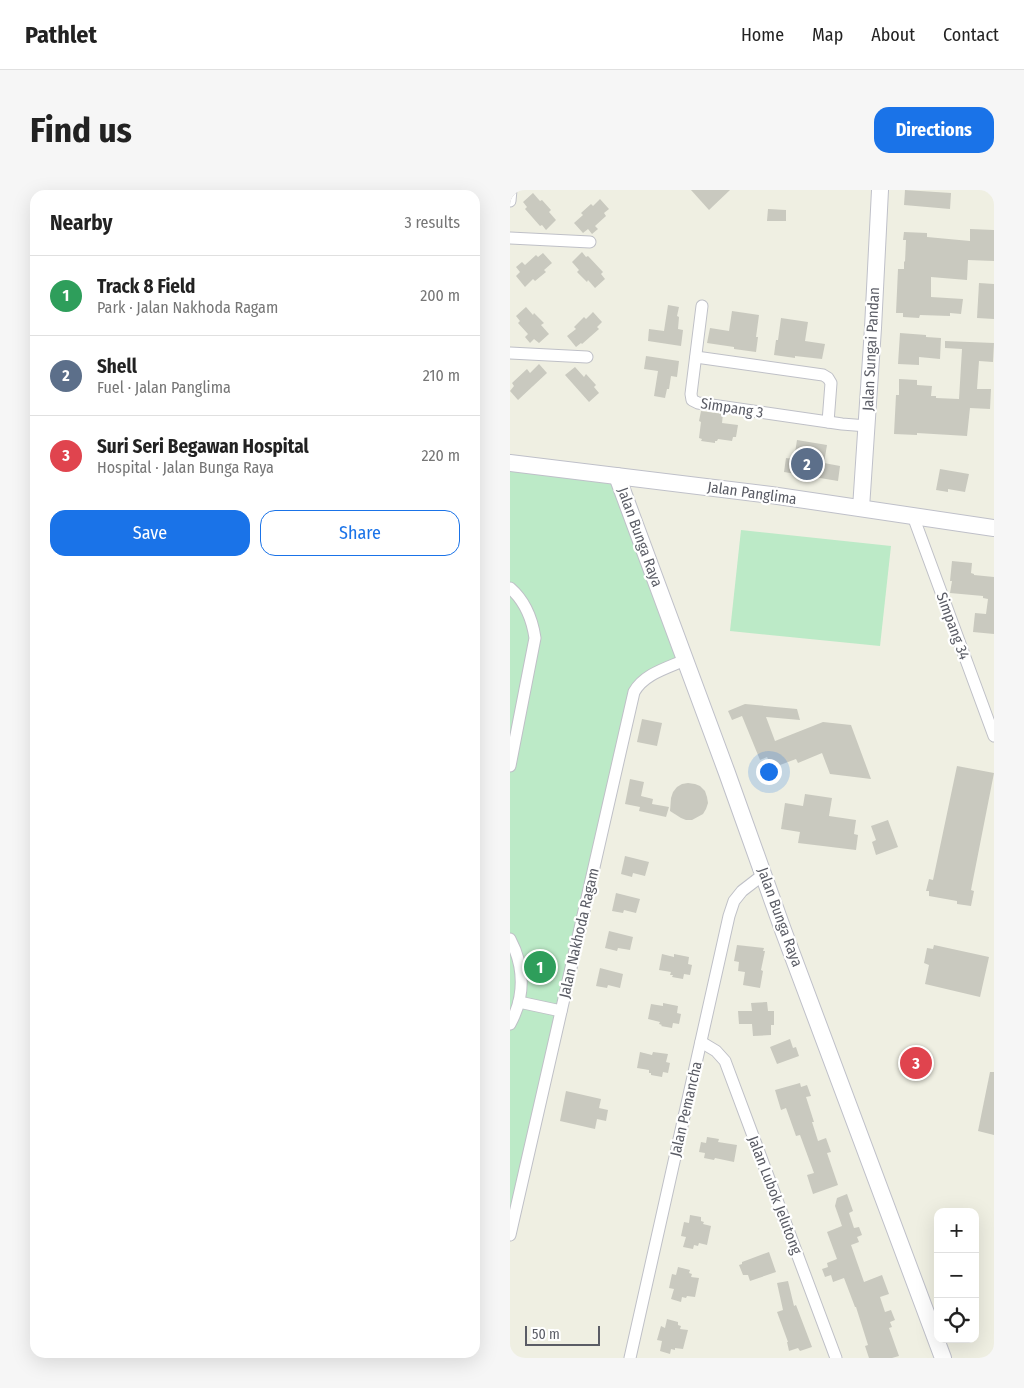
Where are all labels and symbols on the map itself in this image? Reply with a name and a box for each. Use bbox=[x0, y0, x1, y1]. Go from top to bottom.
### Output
street label: Jalan Sungai Pandan bbox=[859, 287, 883, 411]
street label: Simpang 3 bbox=[699, 394, 765, 422]
pin: 2 bbox=[791, 445, 823, 483]
street label: Jalan Panglima bbox=[706, 478, 798, 508]
street label: Jalan Bunga Raya bbox=[614, 485, 666, 589]
street label: Simpang 34 bbox=[933, 590, 973, 662]
your location bbox=[756, 759, 782, 785]
street label: Jalan Bunga Raya bbox=[754, 865, 806, 969]
street label: Jalan Nakhoda Ragam bbox=[555, 866, 603, 1000]
pin: 1 bbox=[524, 948, 556, 986]
pin: 3 bbox=[900, 1044, 932, 1082]
street label: Jalan Pemancha bbox=[666, 1060, 706, 1158]
street label: Jalan Lubok Jelutong bbox=[744, 1133, 806, 1257]
scale bar bbox=[525, 1323, 600, 1346]

